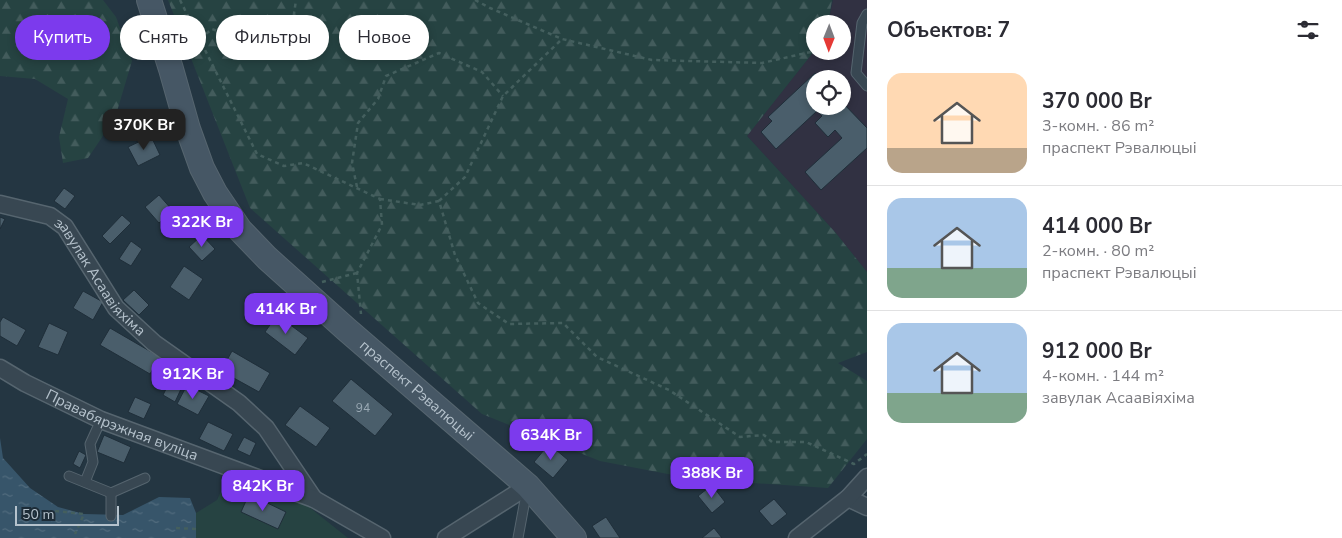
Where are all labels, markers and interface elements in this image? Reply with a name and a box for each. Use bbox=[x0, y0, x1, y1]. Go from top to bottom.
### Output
chip: Купить bbox=[15, 15, 110, 60]
chip: Снять bbox=[120, 15, 206, 60]
chip: Фильтры bbox=[216, 15, 329, 60]
chip: Новое bbox=[339, 15, 429, 60]
north arrow bbox=[806, 15, 851, 60]
map controls bbox=[806, 15, 851, 115]
text: Объектов: 7 bbox=[887, 16, 1010, 44]
icon: filters bbox=[1294, 16, 1322, 44]
button: locate bbox=[806, 70, 851, 115]
text: 370 000 Br bbox=[1042, 87, 1152, 115]
icon: home bbox=[927, 93, 987, 153]
pin: 370K Br bbox=[98, 108, 190, 151]
text: 370K Br bbox=[113, 114, 175, 136]
text: 3-комн. · 86 m² bbox=[1042, 115, 1154, 137]
text: праспект Рэвалюцыі bbox=[1042, 137, 1197, 159]
pin: 322K Br bbox=[156, 206, 248, 248]
text: 322K Br bbox=[171, 211, 233, 233]
text: 414 000 Br bbox=[1042, 212, 1152, 240]
street label: завулак Асаавіяхіма bbox=[50, 213, 150, 340]
icon: home bbox=[927, 218, 987, 278]
text: 2-комн. · 80 m² bbox=[1042, 240, 1154, 262]
text: праспект Рэвалюцыі bbox=[1042, 262, 1197, 284]
pin: 414K Br bbox=[240, 292, 332, 335]
text: 414K Br bbox=[255, 298, 317, 320]
street label: праспект Рэвалюцыі bbox=[356, 335, 479, 445]
text: 912 000 Br bbox=[1042, 337, 1152, 365]
icon: home bbox=[927, 343, 987, 403]
pin: 912K Br bbox=[147, 358, 239, 400]
text: 912K Br bbox=[162, 363, 224, 385]
text: 4-комн. · 144 m² bbox=[1042, 365, 1164, 387]
street label: Правабярэжная вуліца bbox=[42, 385, 201, 465]
text: завулак Асаавіяхіма bbox=[1042, 387, 1195, 409]
house number: 94 bbox=[356, 400, 370, 416]
pin: 634K Br bbox=[505, 418, 597, 461]
text: 634K Br bbox=[520, 424, 582, 446]
pin: 388K Br bbox=[666, 456, 758, 499]
text: 388K Br bbox=[681, 462, 743, 484]
pin: 842K Br bbox=[217, 470, 309, 512]
text: 842K Br bbox=[232, 475, 294, 497]
scale bar bbox=[15, 503, 119, 526]
text: 50 m bbox=[22, 505, 54, 524]

